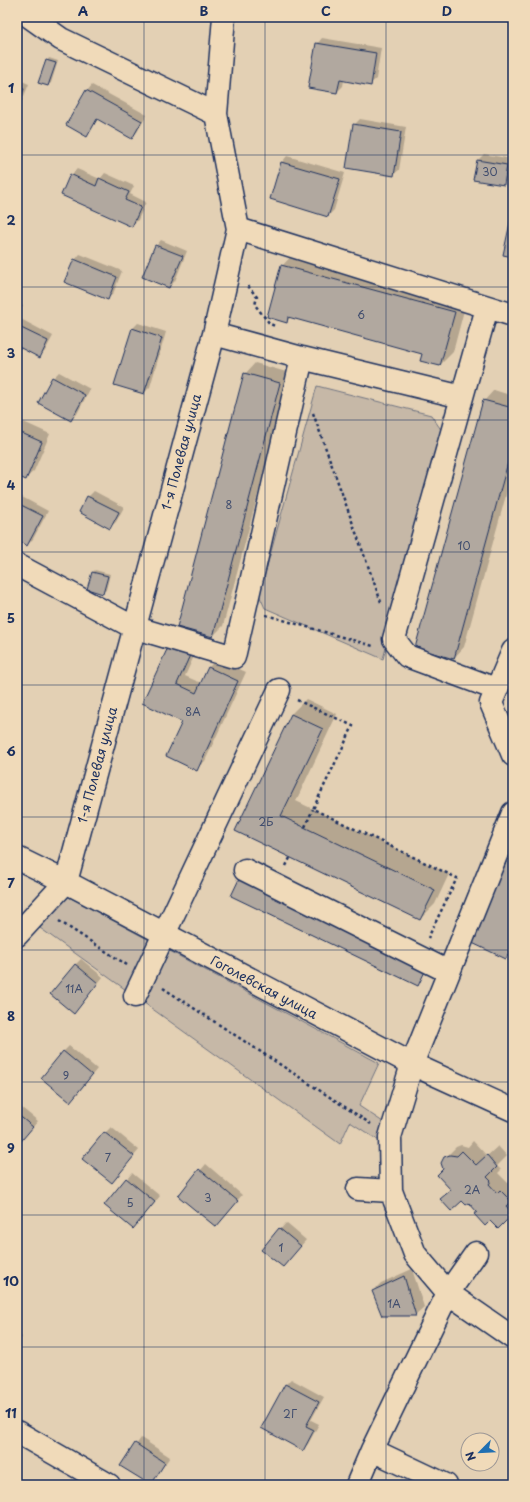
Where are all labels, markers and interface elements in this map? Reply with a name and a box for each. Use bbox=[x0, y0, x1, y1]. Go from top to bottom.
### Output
text: A bbox=[78, 1, 88, 20]
text: B bbox=[200, 1, 209, 20]
text: C bbox=[321, 1, 331, 20]
text: D bbox=[442, 1, 452, 20]
text: 1 bbox=[8, 78, 14, 97]
house number: 30 bbox=[482, 163, 498, 180]
text: 2 bbox=[6, 210, 16, 229]
house number: 6 bbox=[357, 306, 365, 323]
text: 3 bbox=[7, 343, 16, 362]
street label: 1-я Полевая улица bbox=[156, 391, 205, 512]
text: 4 bbox=[7, 475, 16, 494]
house number: 8 bbox=[226, 496, 233, 513]
house number: 10 bbox=[458, 537, 470, 554]
text: 5 bbox=[7, 608, 15, 627]
house number: 8А bbox=[185, 703, 201, 720]
street label: 1-я Полевая улица bbox=[72, 704, 121, 825]
text: 6 bbox=[6, 741, 16, 760]
house number: 2Б bbox=[259, 813, 273, 830]
text: 7 bbox=[7, 873, 15, 892]
street label: Гоголевская улица bbox=[207, 950, 322, 1023]
house number: 11А bbox=[65, 980, 83, 997]
text: 8 bbox=[7, 1006, 15, 1025]
house number: 9 bbox=[63, 1067, 69, 1084]
text: 9 bbox=[7, 1138, 15, 1157]
house number: 7 bbox=[105, 1149, 111, 1166]
house number: 2А bbox=[464, 1181, 481, 1198]
house number: 3 bbox=[204, 1189, 212, 1206]
house number: 5 bbox=[126, 1194, 134, 1211]
house number: 1 bbox=[279, 1239, 284, 1256]
text: 10 bbox=[3, 1271, 19, 1290]
house number: 1А bbox=[387, 1295, 401, 1312]
text: 11 bbox=[5, 1403, 17, 1422]
house number: 2Г bbox=[283, 1405, 297, 1422]
north arrow bbox=[460, 1432, 500, 1472]
text: N bbox=[461, 1449, 480, 1464]

